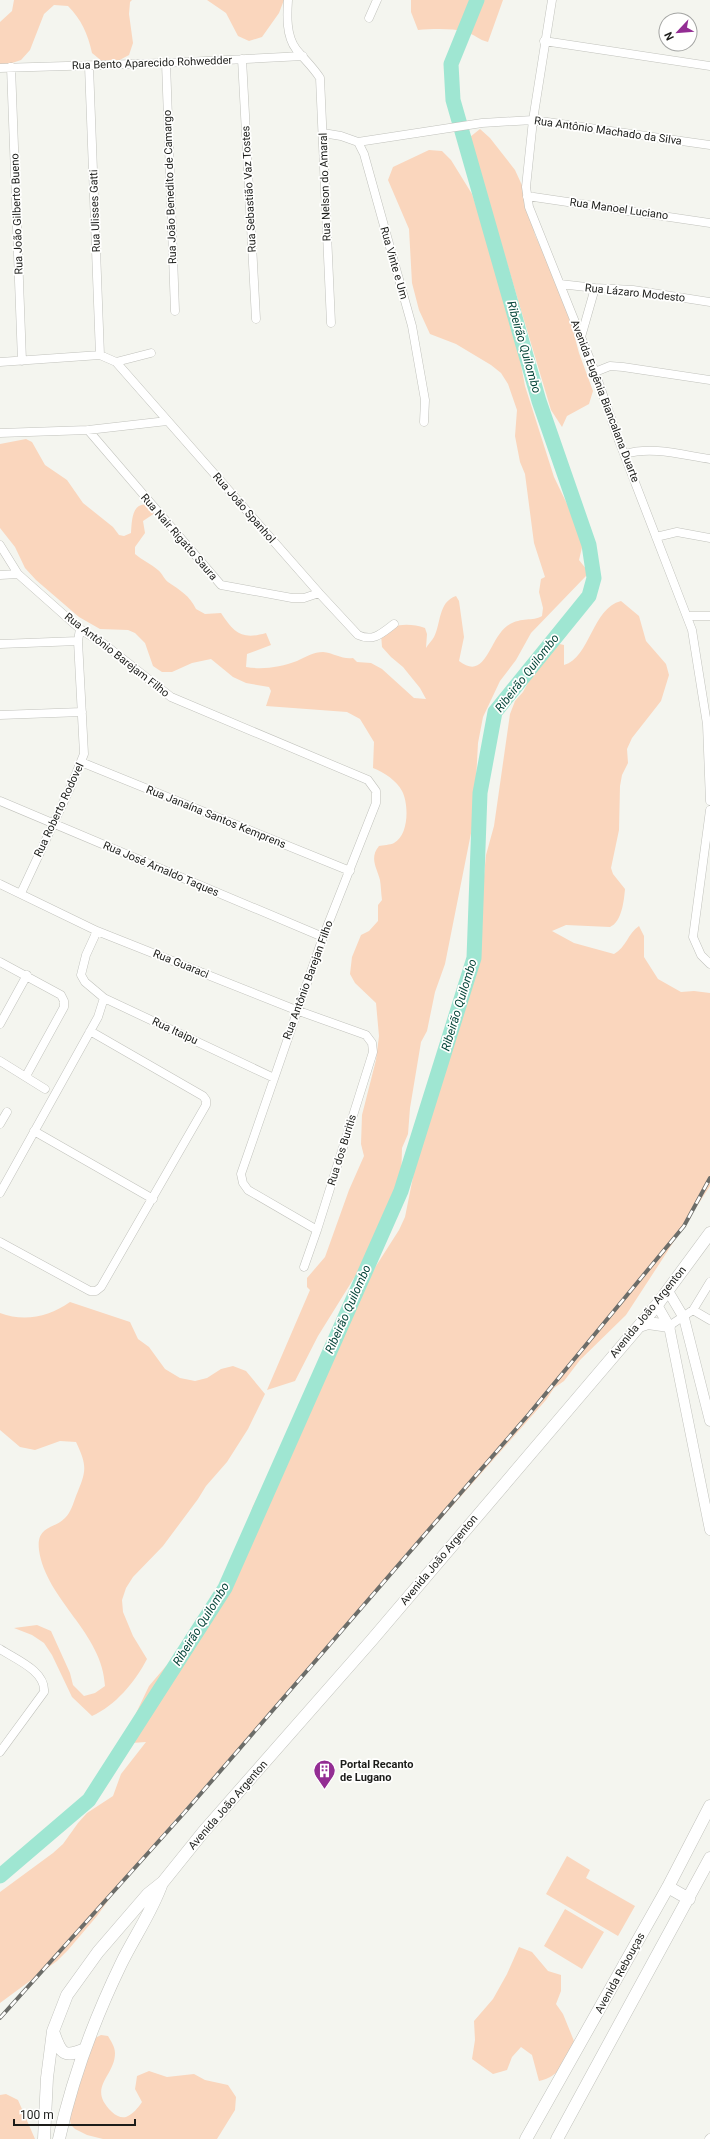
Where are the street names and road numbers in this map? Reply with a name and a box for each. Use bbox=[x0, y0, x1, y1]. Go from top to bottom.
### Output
street label: Rua Bento Aparecido Rohwedder bbox=[72, 54, 233, 72]
street label: Rua João Benedito de Camargo bbox=[161, 110, 179, 264]
street label: Rua Antônio Machado da Silva bbox=[533, 114, 683, 148]
street label: Rua Sebastião Vaz Tostes bbox=[239, 125, 259, 253]
street label: Rua Nelson do Amaral bbox=[317, 132, 333, 242]
street label: Rua João Gilberto Bueno bbox=[8, 153, 26, 275]
street label: Rua Ulisses Gatti bbox=[87, 169, 103, 253]
street label: Rua Manoel Luciano bbox=[569, 196, 669, 222]
street label: Rua Vinte e Um bbox=[377, 225, 411, 301]
street label: Rua Lázaro Modesto bbox=[584, 281, 686, 305]
street label: Avenida Eugênia Biancalana Duarte bbox=[568, 318, 642, 484]
street label: Rua João Spanhol bbox=[210, 470, 278, 546]
street label: Rua Nair Rigatto Saura bbox=[138, 491, 220, 583]
street label: Rua Antônio Barejam Filho bbox=[62, 610, 172, 700]
street label: Rua Roberto Rodovel bbox=[31, 761, 87, 859]
street label: Rua Janaína Santos Kemprens bbox=[144, 783, 288, 851]
street label: Rua José Arnaldo Taques bbox=[101, 839, 221, 899]
street label: Rua Antônio Barejan Filho bbox=[280, 919, 336, 1041]
street label: Rua Guaraci bbox=[151, 947, 211, 981]
street label: Rua Itaipu bbox=[150, 1015, 200, 1047]
street label: Rua dos Buritis bbox=[325, 1113, 359, 1187]
street label: Avenida João Argenton bbox=[607, 1264, 689, 1360]
street label: Avenida João Argenton bbox=[397, 1512, 481, 1608]
street label: Avenida João Argenton bbox=[186, 1758, 270, 1852]
street label: Avenida Rebouças bbox=[592, 1930, 648, 2016]

